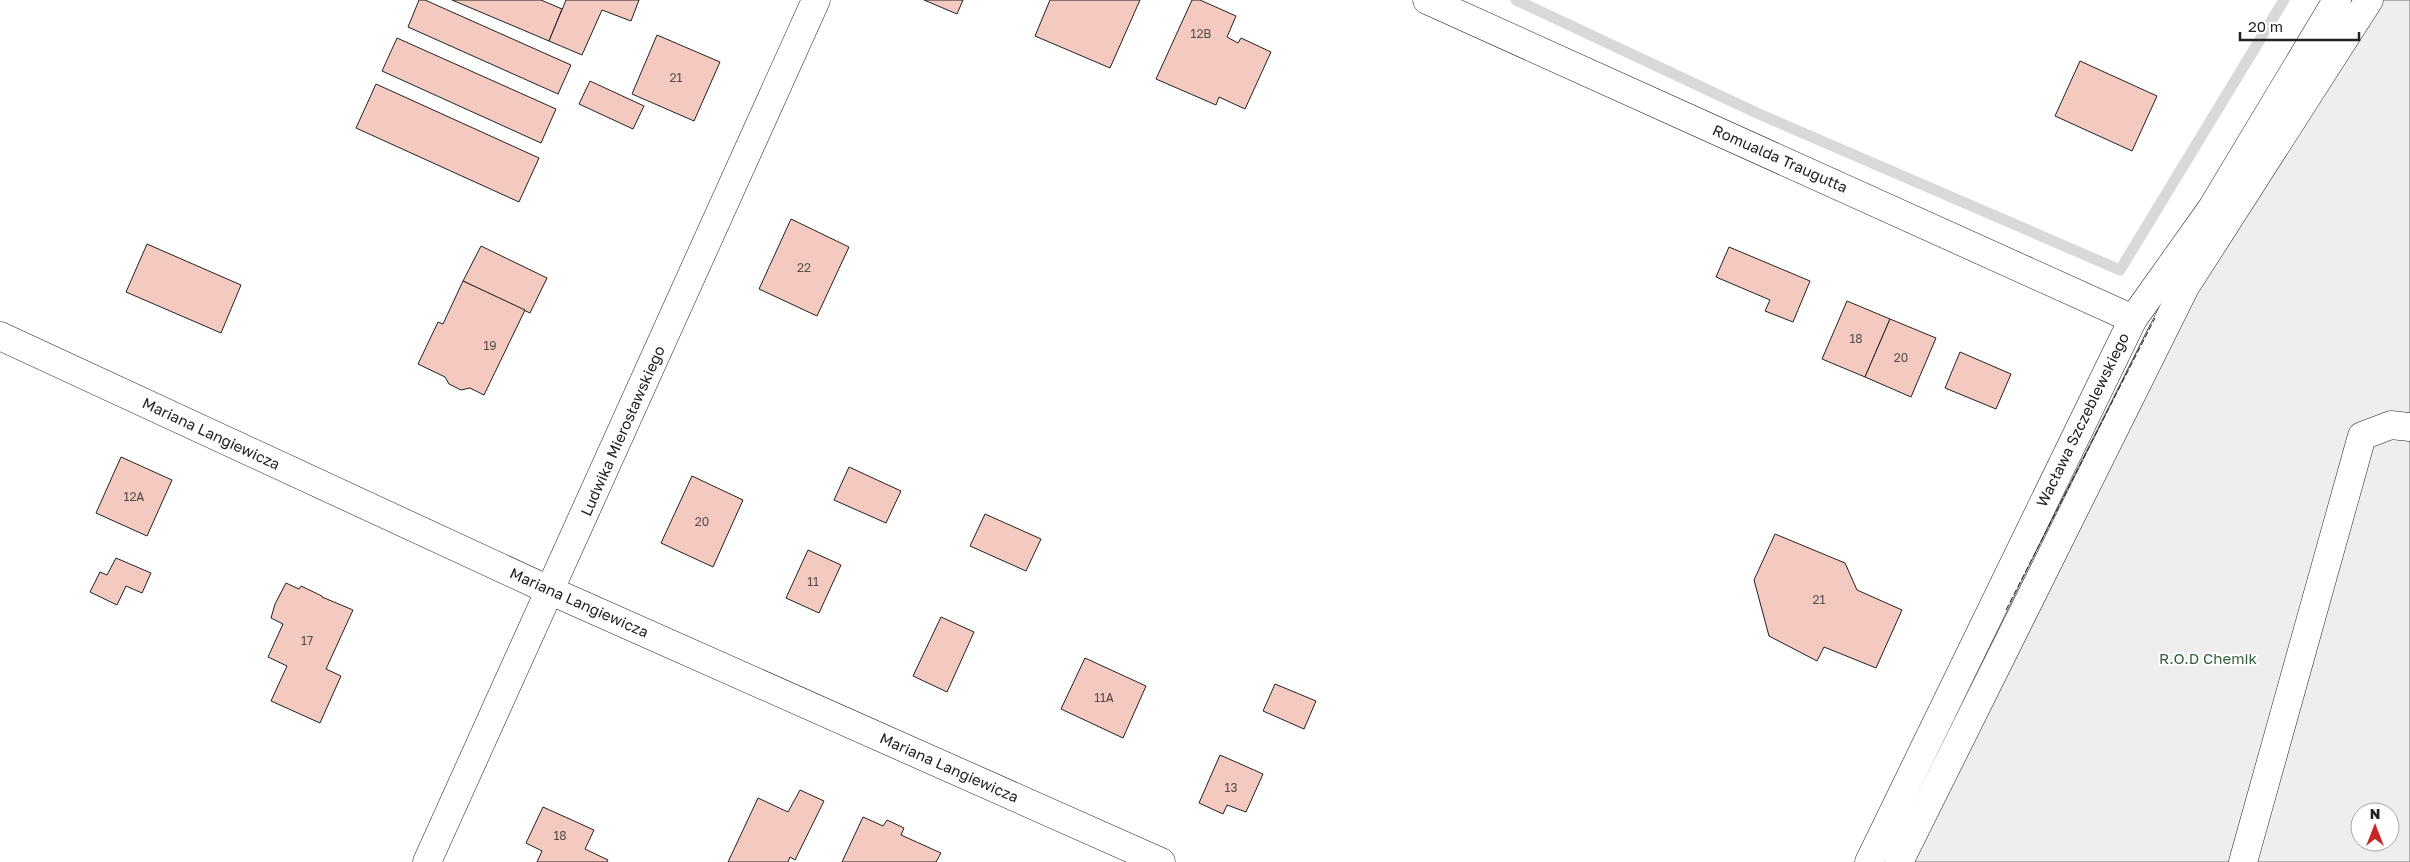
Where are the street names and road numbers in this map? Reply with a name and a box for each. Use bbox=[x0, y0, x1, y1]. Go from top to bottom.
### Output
street label: Romualda Traugutta bbox=[1710, 120, 1851, 196]
street label: Wacława Szczeblewskiego bbox=[2032, 329, 2132, 510]
street label: Ludwika Mierosławskiego bbox=[576, 343, 668, 519]
street label: Mariana Langiewicza bbox=[140, 393, 283, 473]
street label: Mariana Langiewicza bbox=[507, 563, 652, 641]
street label: Mariana Langiewicza bbox=[877, 728, 1022, 806]

